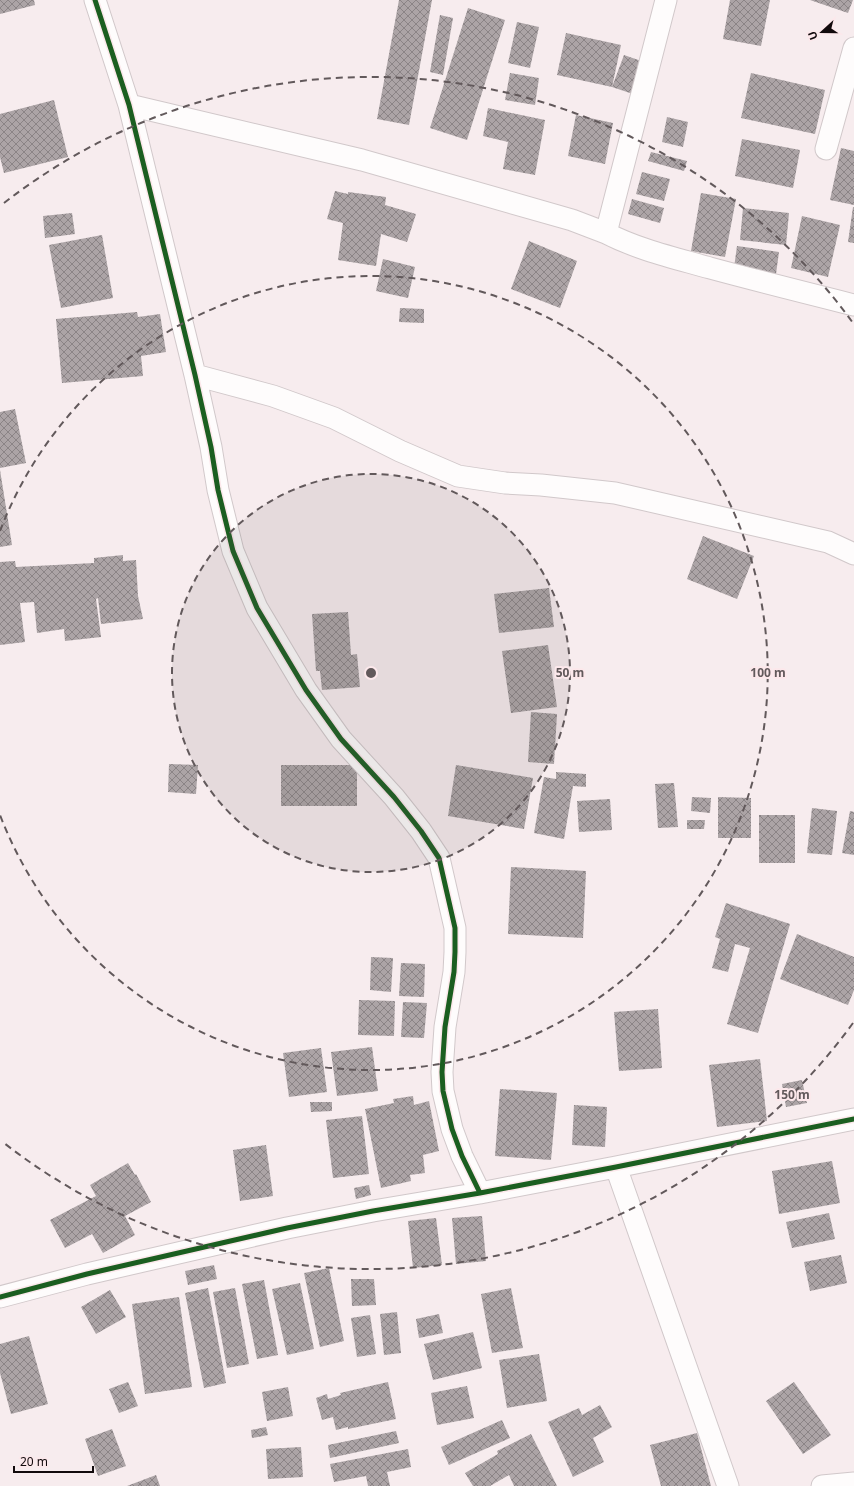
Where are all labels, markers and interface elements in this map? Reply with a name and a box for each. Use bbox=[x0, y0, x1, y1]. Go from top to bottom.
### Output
north arrow bbox=[802, 12, 842, 52]
text: U bbox=[804, 29, 821, 42]
text: 50 m bbox=[556, 664, 584, 681]
text: 100 m bbox=[750, 664, 786, 681]
centre of rings bbox=[364, 666, 378, 680]
text: 150 m bbox=[774, 1086, 810, 1103]
scale bar bbox=[14, 1448, 93, 1474]
text: 20 m bbox=[20, 1453, 48, 1470]

